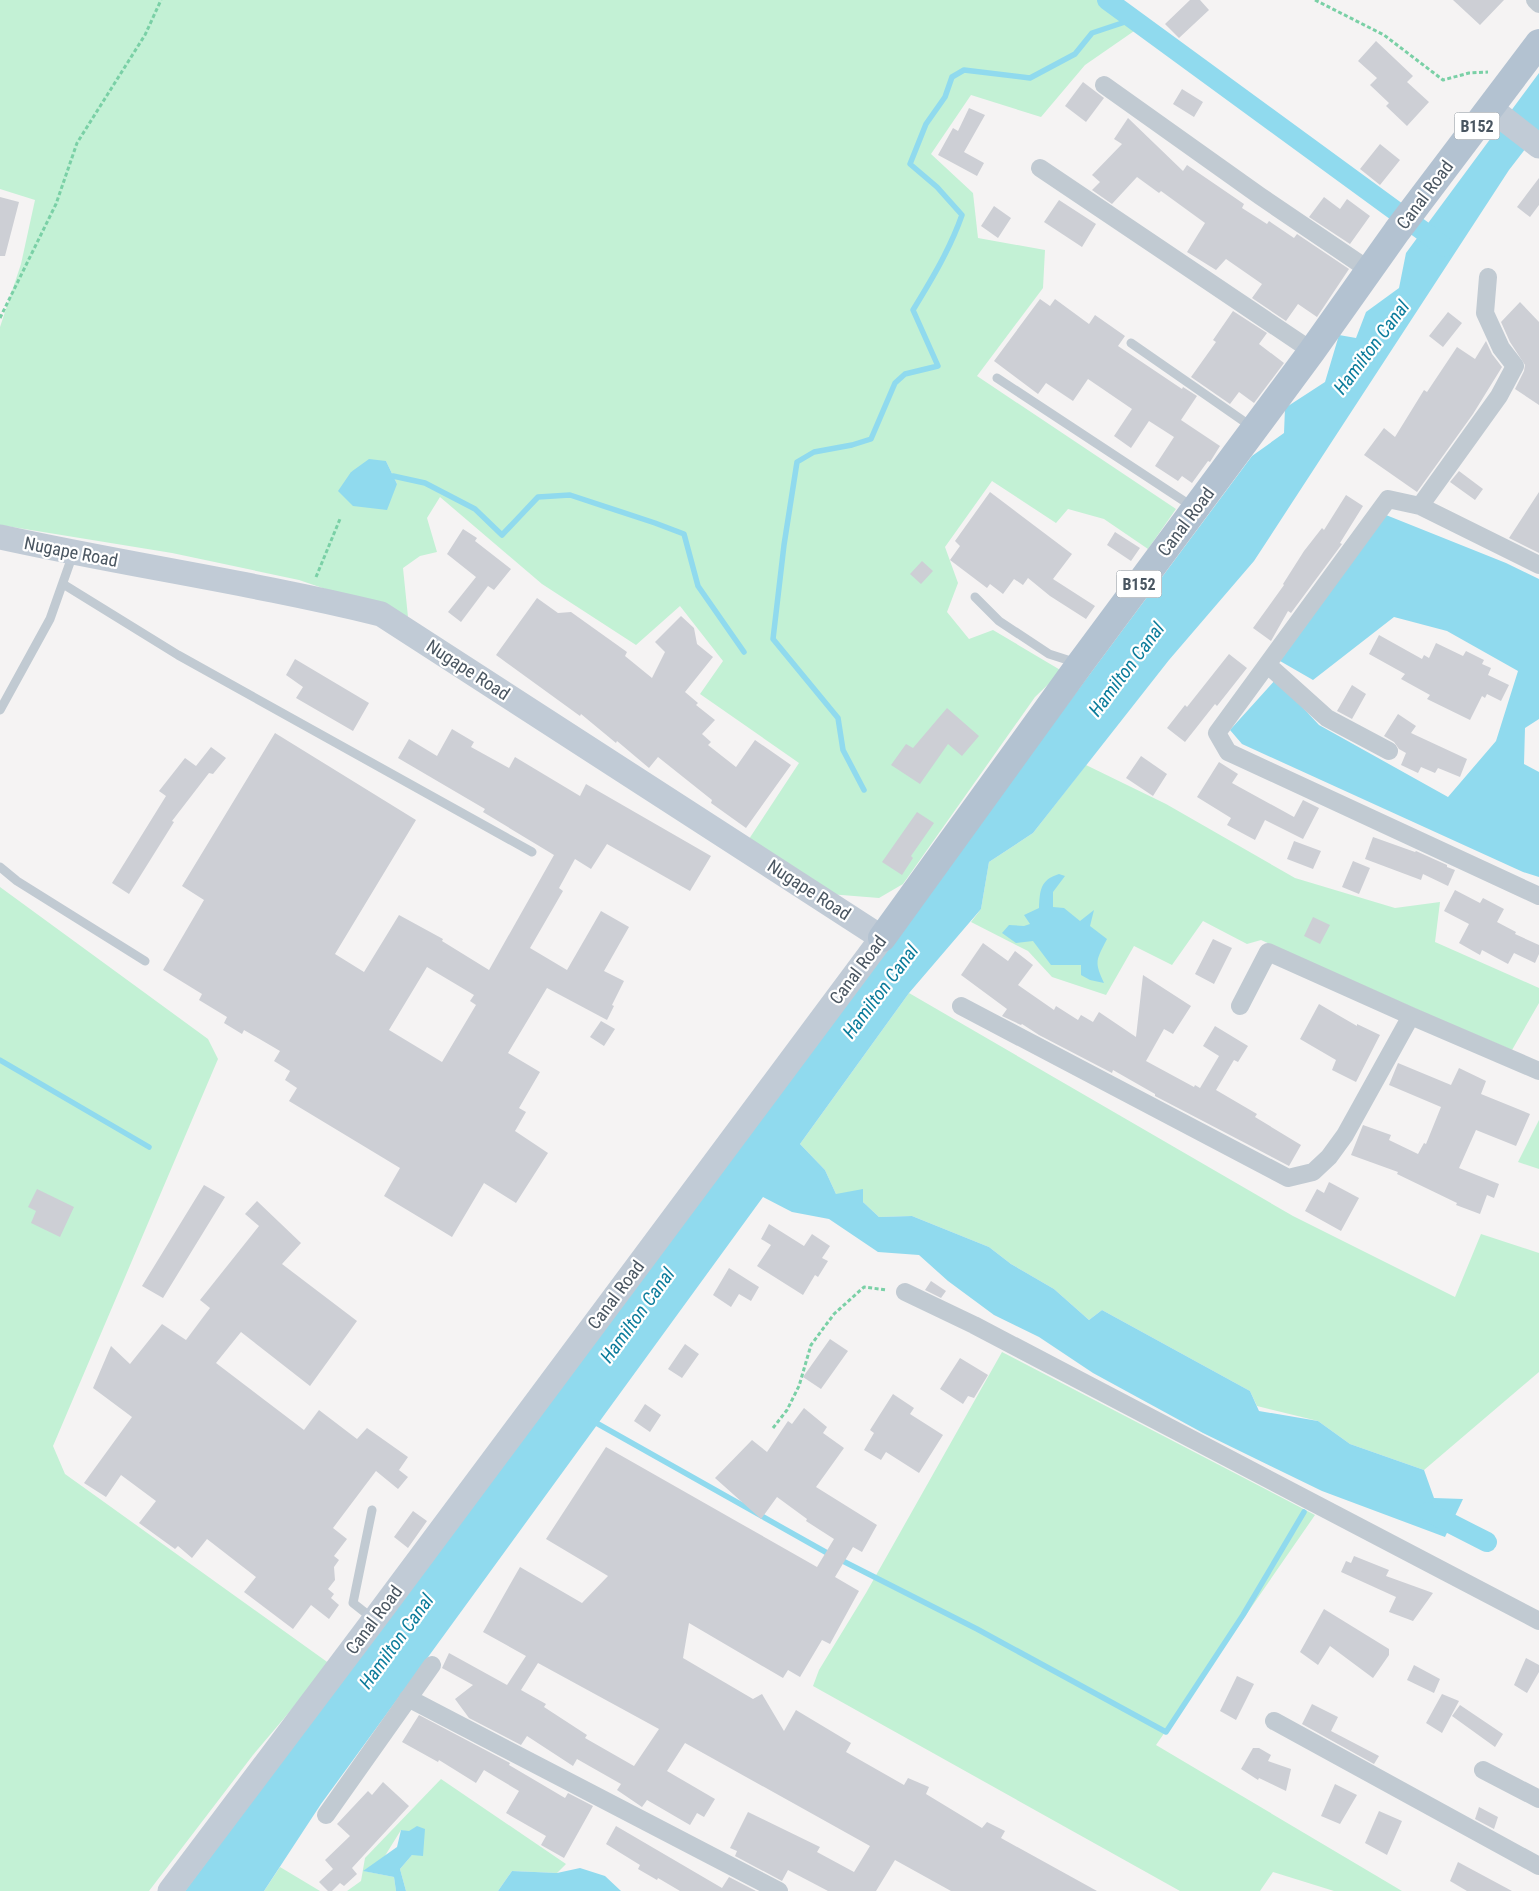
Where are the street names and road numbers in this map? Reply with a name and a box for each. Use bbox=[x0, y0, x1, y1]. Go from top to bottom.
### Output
road number: B152 bbox=[1454, 112, 1500, 140]
street label: Canal Road bbox=[1392, 156, 1457, 233]
street label: Canal Road bbox=[1153, 483, 1218, 560]
street label: Nugape Road bbox=[22, 532, 120, 571]
road number: B152 bbox=[1116, 570, 1162, 598]
street label: Nugape Road bbox=[423, 635, 514, 704]
street label: Nugape Road bbox=[764, 855, 855, 924]
street label: Canal Road bbox=[825, 931, 890, 1008]
street label: Canal Road bbox=[583, 1256, 648, 1333]
street label: Canal Road bbox=[341, 1581, 406, 1658]

